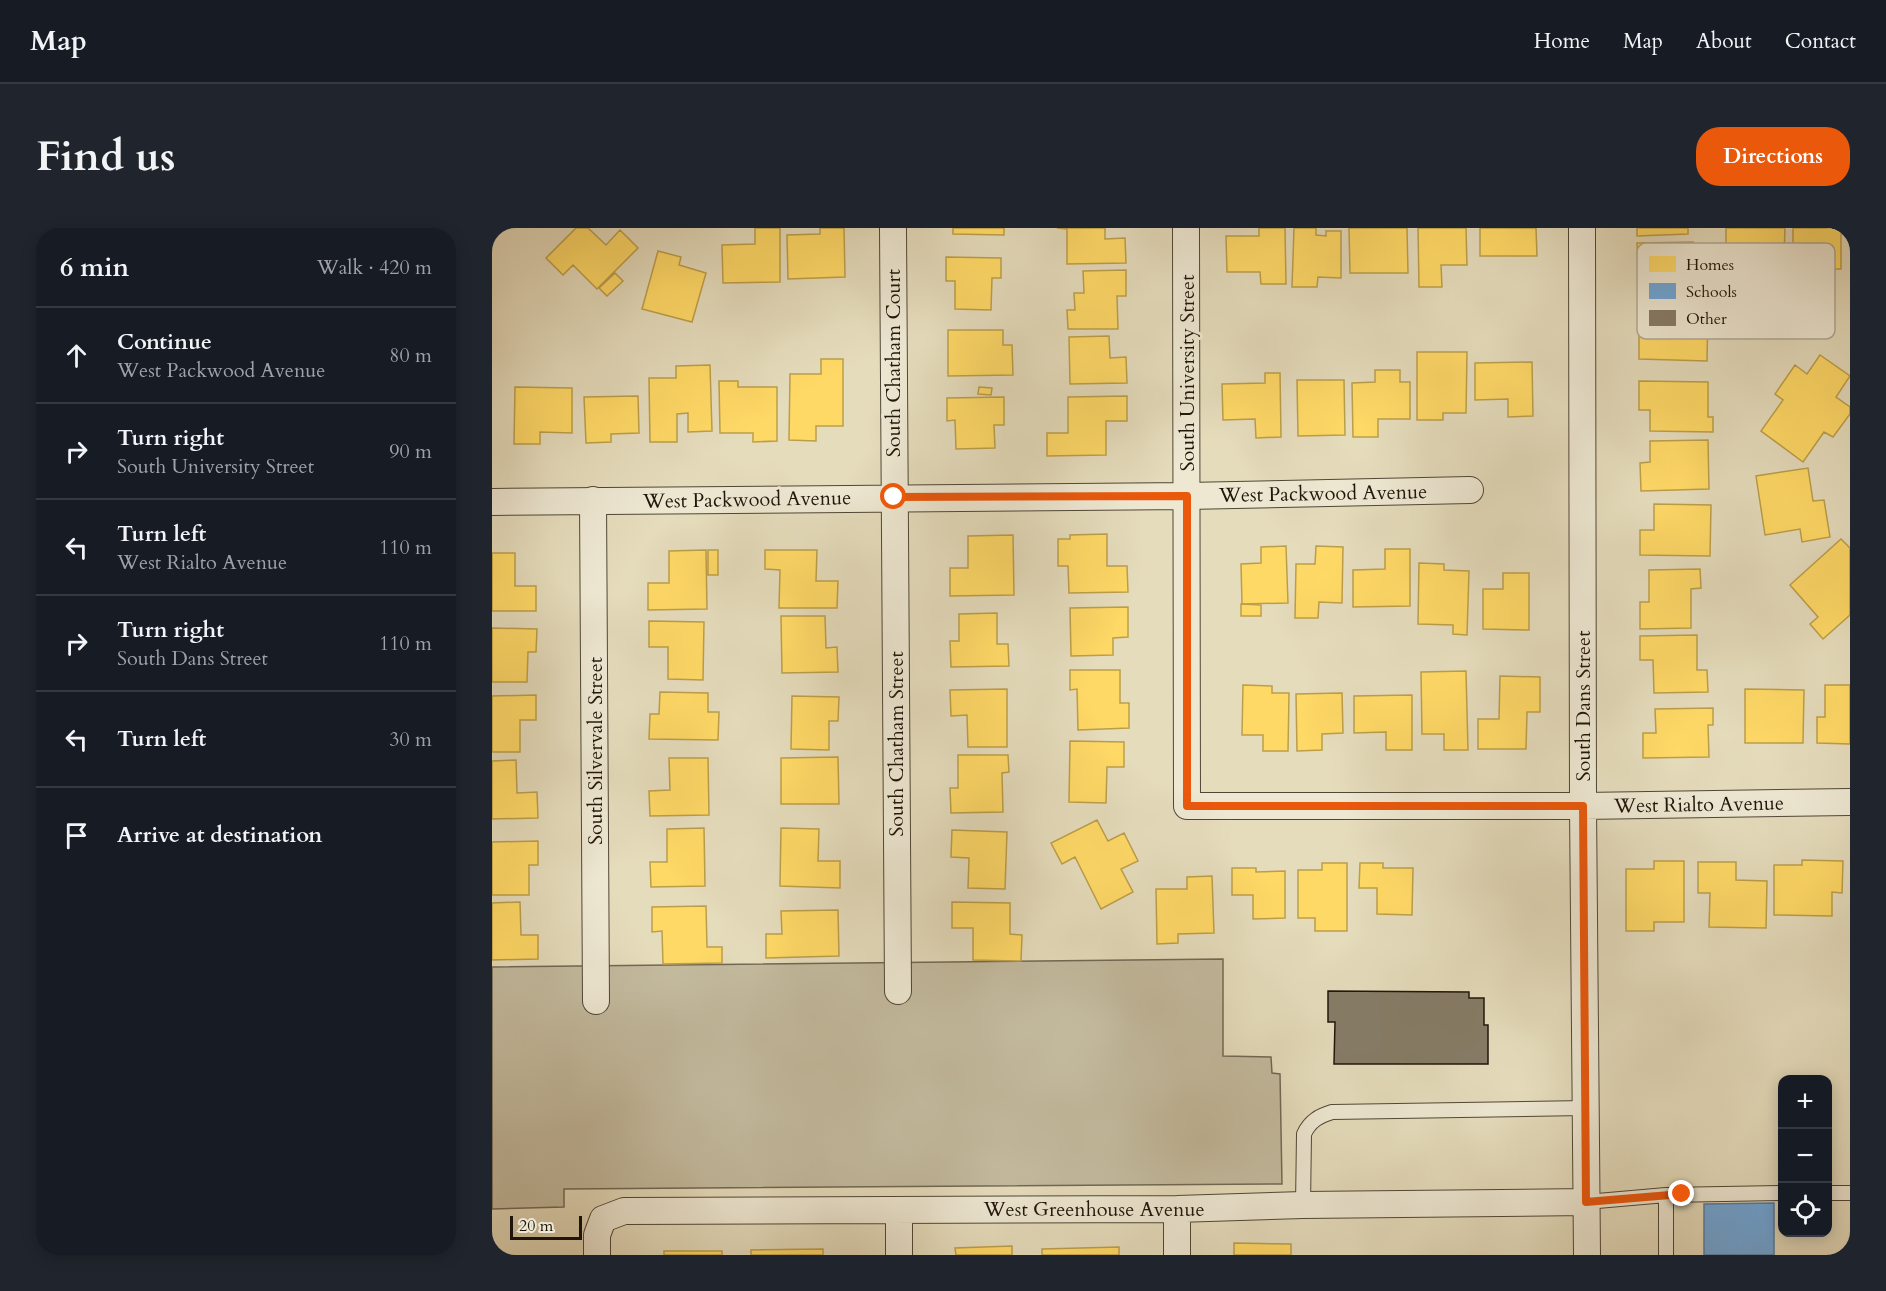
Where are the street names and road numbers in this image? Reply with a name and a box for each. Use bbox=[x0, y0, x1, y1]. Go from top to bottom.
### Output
street label: South Chatham Court bbox=[880, 268, 907, 457]
street label: South University Street bbox=[1174, 274, 1201, 471]
street label: West Packwood Avenue bbox=[1218, 478, 1427, 509]
street label: West Packwood Avenue bbox=[642, 484, 851, 515]
street label: South Dans Street bbox=[1570, 630, 1597, 781]
street label: South Chatham Street bbox=[883, 650, 910, 837]
street label: South Silvervale Street bbox=[582, 656, 609, 845]
street label: West Rialto Avenue bbox=[1613, 790, 1784, 819]
street label: West Greenhouse Avenue bbox=[983, 1196, 1204, 1223]

